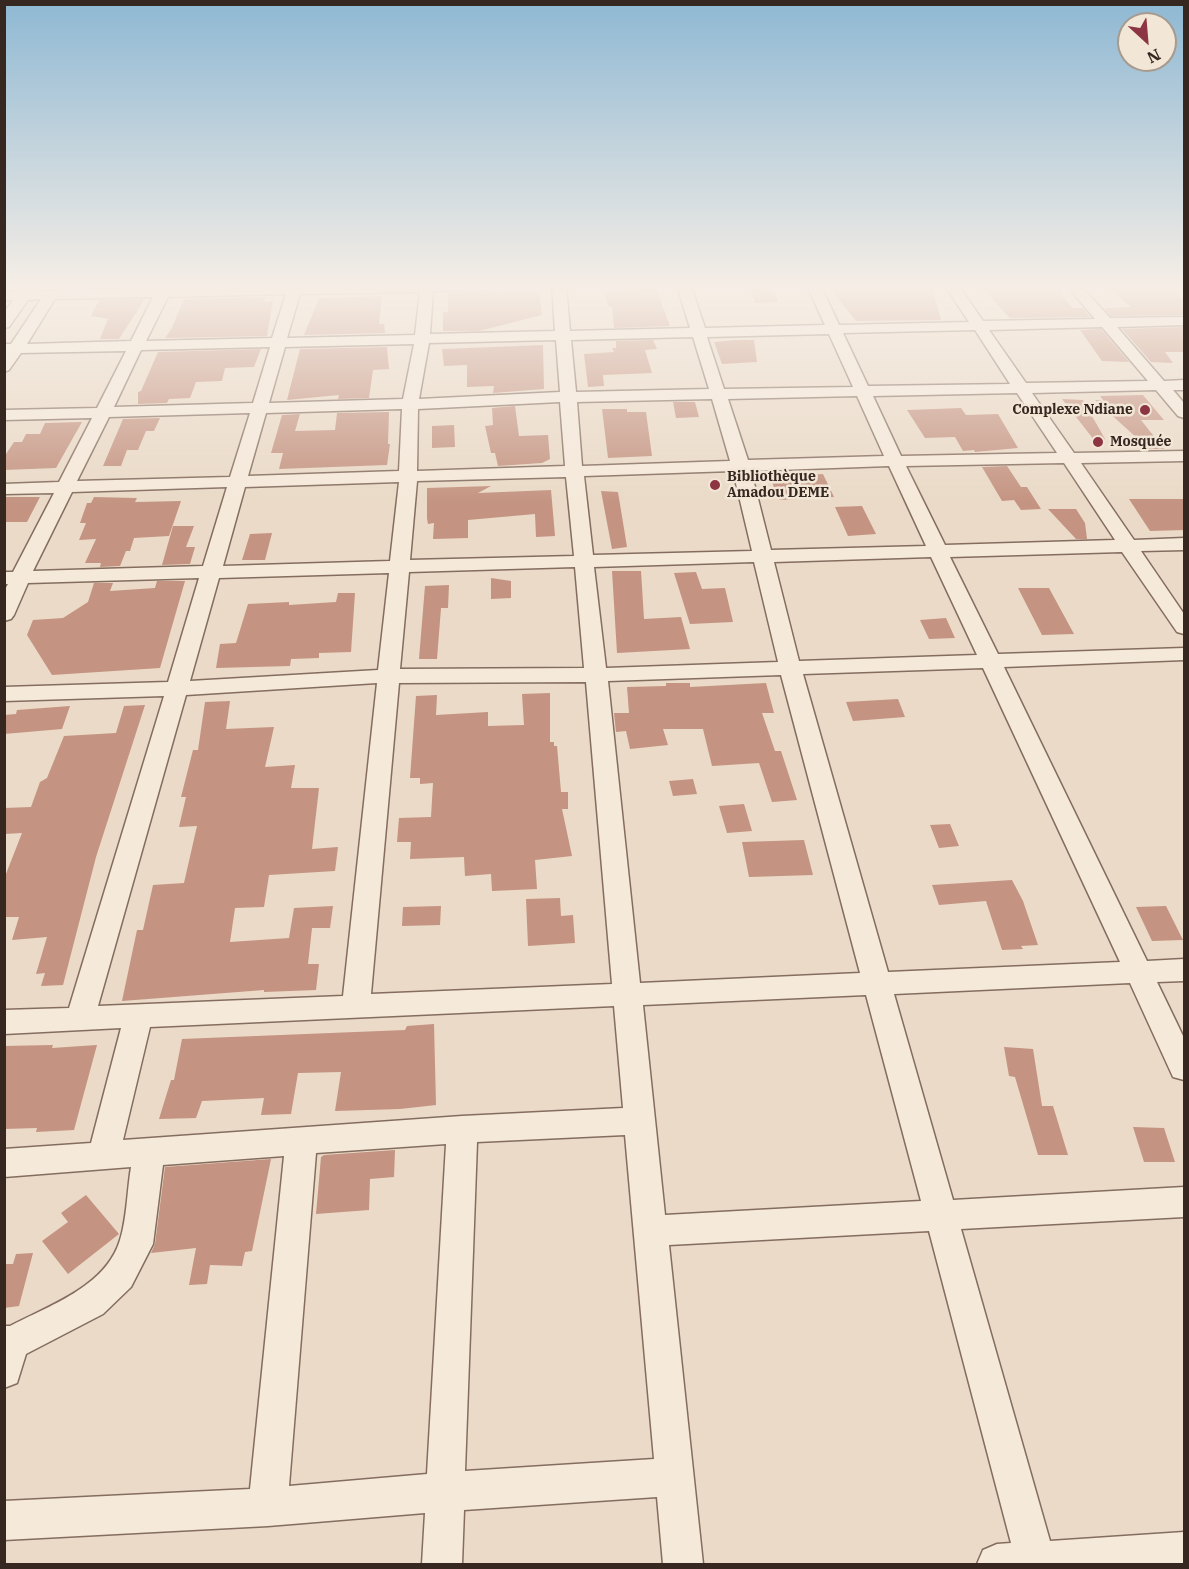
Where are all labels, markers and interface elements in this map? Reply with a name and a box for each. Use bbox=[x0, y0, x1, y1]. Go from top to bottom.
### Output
north arrow bbox=[1117, 12, 1177, 72]
text: N bbox=[1144, 45, 1164, 68]
place label: Complexe Ndiane bbox=[1012, 402, 1133, 418]
marker: Complexe Ndiane bbox=[1138, 403, 1152, 417]
place label: Mosquée bbox=[1110, 434, 1171, 450]
marker: Mosquée bbox=[1091, 435, 1105, 449]
place label: Bibliothèque Amadou DEME bbox=[727, 469, 829, 502]
marker: Bibliothèque Amadou DEME bbox=[708, 478, 722, 492]

